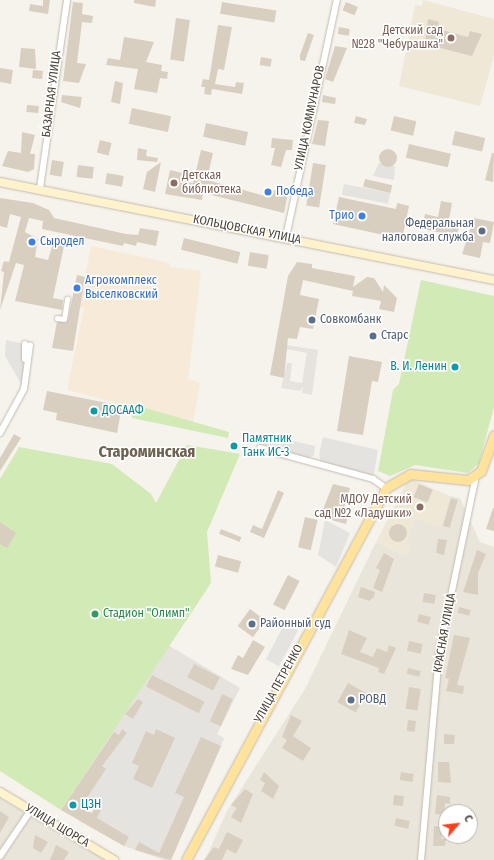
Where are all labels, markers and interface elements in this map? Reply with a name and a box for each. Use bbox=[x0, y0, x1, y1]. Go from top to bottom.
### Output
place label: Детский сад №28 "Чебурашка" bbox=[352, 24, 443, 52]
marker: Детский сад №28 "Чебурашка" bbox=[446, 33, 456, 43]
street label: БАЗАРНАЯ УЛИЦА bbox=[40, 50, 64, 138]
street label: УЛИЦА КОММУНАРОВ bbox=[292, 64, 328, 172]
place label: Детская библиотека bbox=[182, 169, 241, 197]
marker: Детская библиотека bbox=[169, 178, 179, 188]
place label: Победа bbox=[276, 185, 314, 199]
marker: Победа bbox=[263, 187, 273, 197]
place label: Трио bbox=[329, 209, 354, 223]
marker: Трио bbox=[357, 211, 367, 221]
street label: КОЛЬЦОВСКАЯ УЛИЦА bbox=[192, 212, 302, 248]
place label: Федеральная налоговая служба bbox=[382, 217, 474, 245]
marker: Федеральная налоговая служба bbox=[477, 226, 487, 236]
place label: Сыродел bbox=[40, 235, 84, 249]
marker: Сыродел bbox=[27, 237, 37, 247]
place label: Агрокомплекс Выселковский bbox=[85, 274, 158, 302]
marker: Агрокомплекс Выселковский bbox=[72, 283, 82, 293]
place label: Совкомбанк bbox=[320, 313, 381, 327]
marker: Совкомбанк bbox=[307, 315, 317, 325]
place label: Старс bbox=[381, 329, 408, 343]
marker: Старс bbox=[368, 331, 378, 341]
place label: В. И. Ленин bbox=[390, 360, 447, 374]
marker: В. И. Ленин bbox=[450, 362, 460, 372]
place label: ДОСААФ bbox=[102, 404, 144, 418]
marker: ДОСААФ bbox=[89, 406, 99, 416]
place label: Памятник Танк ИС-3 bbox=[242, 432, 292, 460]
marker: Памятник Танк ИС-3 bbox=[229, 441, 239, 451]
district label: Староминская bbox=[99, 442, 195, 462]
place label: МДОУ Детский сад №2 «Ладушки» bbox=[314, 493, 412, 521]
marker: МДОУ Детский сад №2 «Ладушки» bbox=[415, 502, 425, 512]
street label: КРАСНАЯ УЛИЦА bbox=[431, 592, 459, 674]
place label: Стадион "Олимп" bbox=[103, 607, 190, 621]
marker: Стадион "Олимп" bbox=[90, 609, 100, 619]
place label: Районный суд bbox=[260, 617, 331, 631]
marker: Районный суд bbox=[247, 619, 257, 629]
street label: УЛИЦА ПЕТРЕНКО bbox=[251, 642, 307, 726]
place label: РОВД bbox=[359, 693, 386, 707]
marker: РОВД bbox=[346, 695, 356, 705]
place label: ЦЗН bbox=[81, 798, 101, 812]
marker: ЦЗН bbox=[68, 800, 78, 810]
street label: УЛИЦА ЩОРСА bbox=[22, 801, 92, 851]
north arrow bbox=[438, 804, 478, 844]
text: С bbox=[461, 813, 475, 824]

